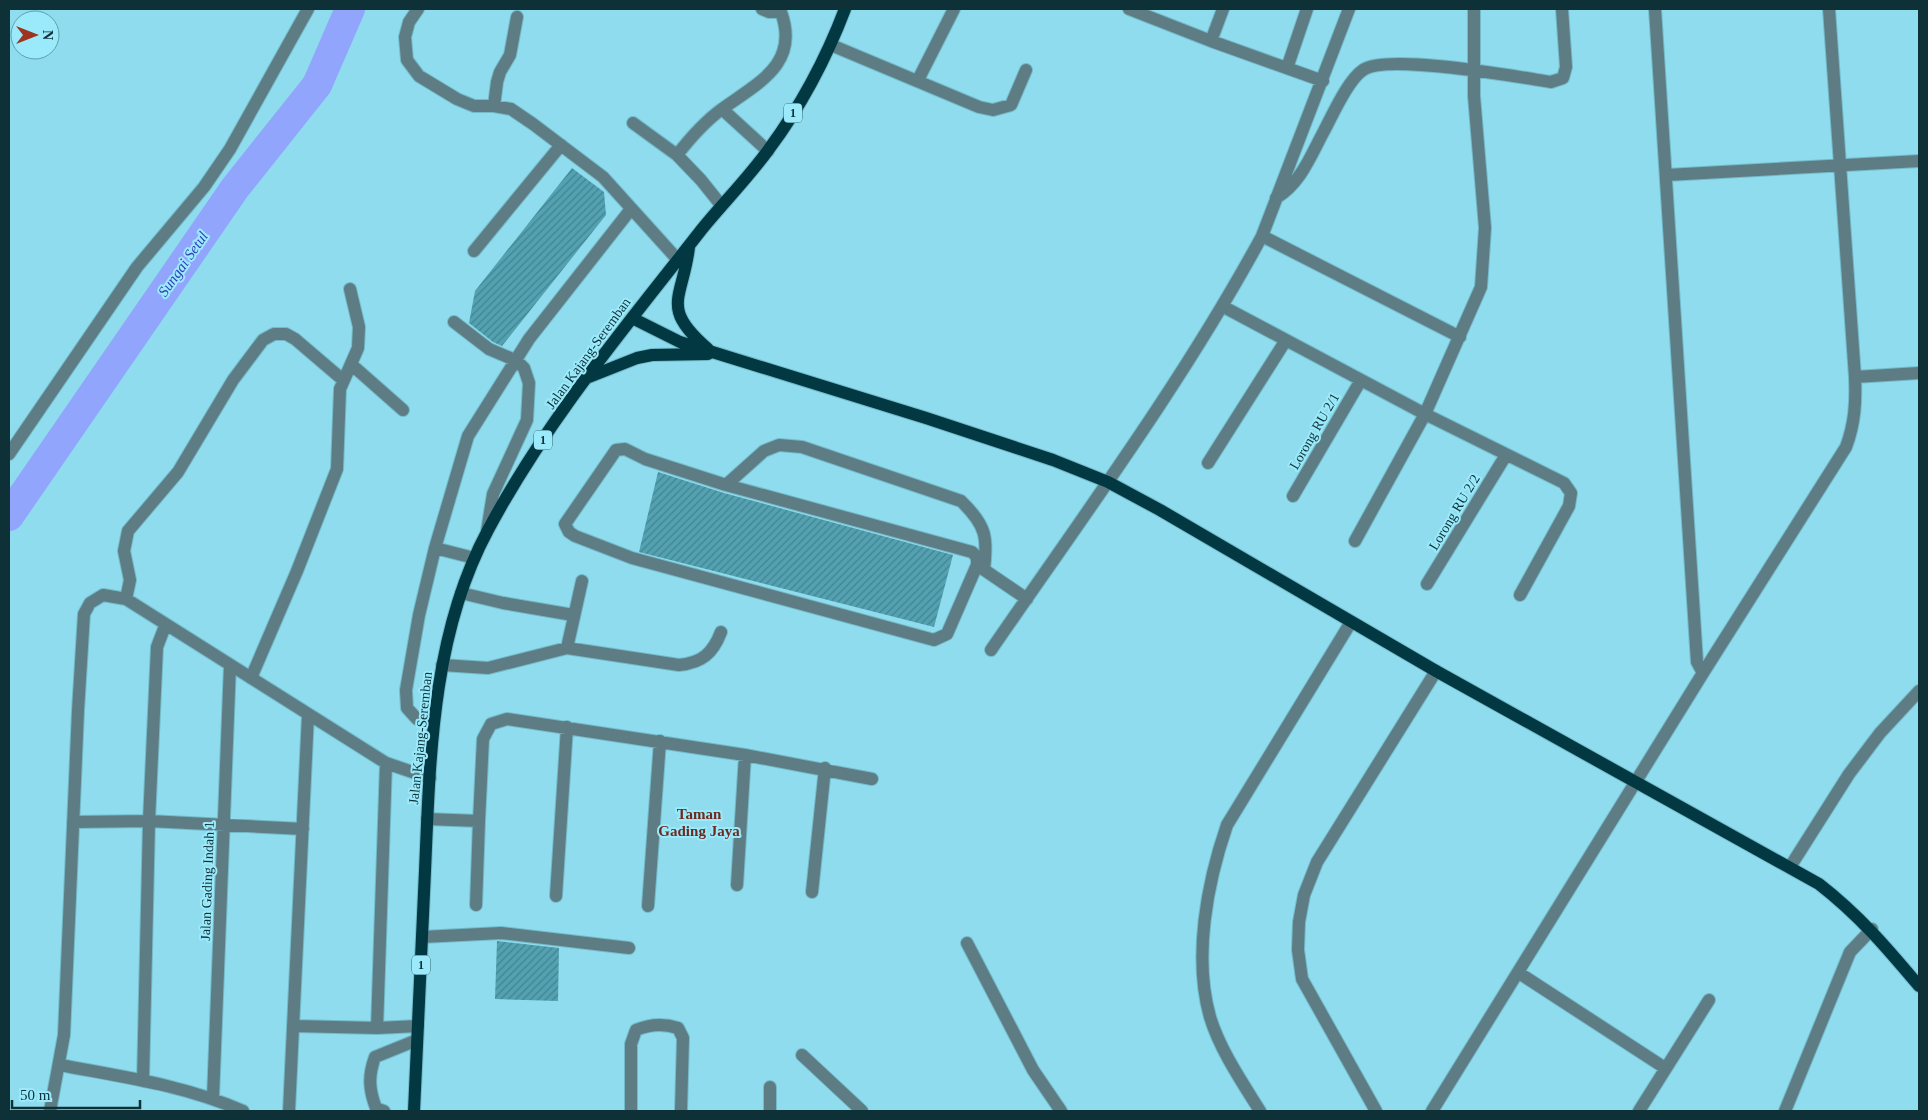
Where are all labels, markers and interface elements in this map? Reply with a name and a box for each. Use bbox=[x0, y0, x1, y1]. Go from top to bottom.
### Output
north arrow bbox=[10, 10, 60, 60]
text: N bbox=[40, 30, 55, 40]
road number: 1 bbox=[784, 104, 802, 122]
water label: Sungai Setul bbox=[155, 229, 211, 299]
street label: Jalan Kajang-Seremban bbox=[543, 295, 634, 412]
street label: Lorong RU 2/1 bbox=[1287, 390, 1342, 472]
road number: 1 bbox=[534, 430, 552, 450]
street label: Lorong RU 2/2 bbox=[1426, 472, 1483, 553]
street label: Jalan Kajang-Seremban bbox=[406, 671, 435, 805]
district label: Taman Gading Jaya bbox=[658, 806, 740, 839]
street label: Jalan Gading Indah 1 bbox=[198, 821, 217, 941]
road number: 1 bbox=[412, 956, 430, 974]
scale bar bbox=[12, 1078, 140, 1110]
text: 50 m bbox=[20, 1087, 51, 1103]

